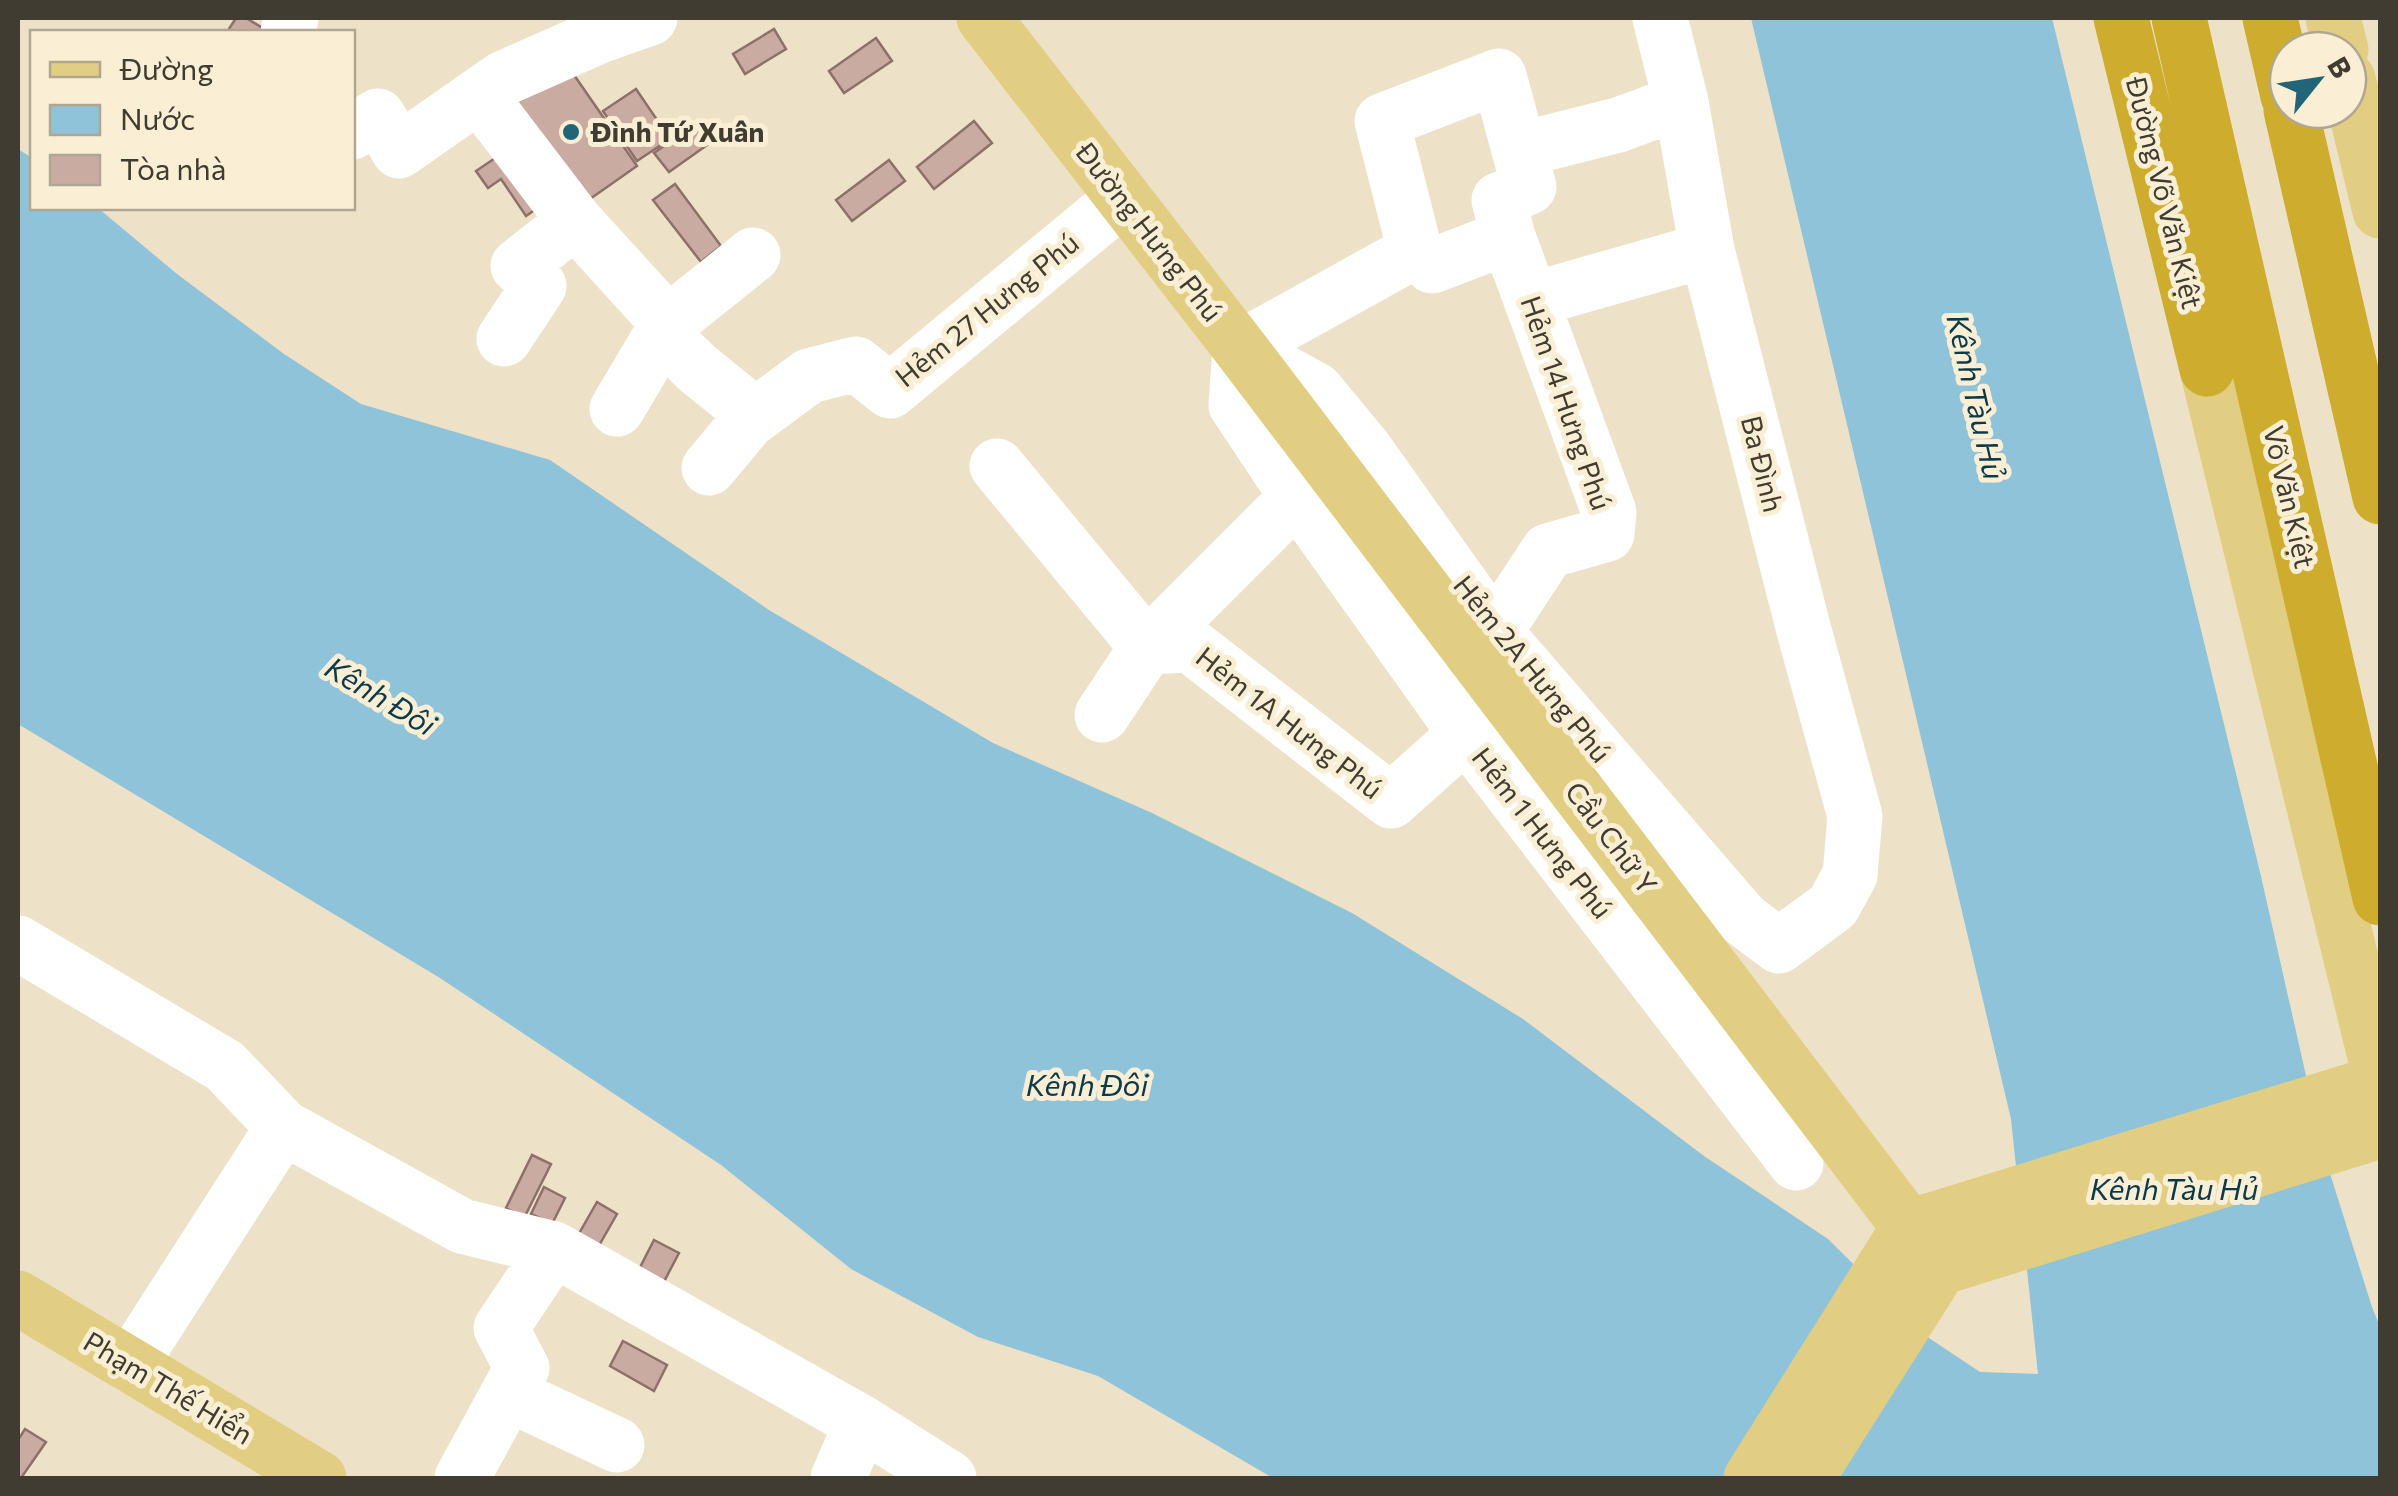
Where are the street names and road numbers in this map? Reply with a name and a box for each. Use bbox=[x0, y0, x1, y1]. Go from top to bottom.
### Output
street label: Đường Võ Văn Kiệt bbox=[2119, 72, 2210, 312]
street label: Đường Hưng Phú bbox=[1069, 135, 1230, 327]
street label: Hẻm 27 Hưng Phú bbox=[888, 225, 1085, 393]
street label: Hẻm 14 Hưng Phú bbox=[1514, 291, 1620, 514]
street label: Ba Đình bbox=[1735, 412, 1791, 515]
street label: Võ Văn Kiệt bbox=[2257, 422, 2323, 571]
street label: Hẻm 2A Hưng Phú bbox=[1447, 568, 1618, 769]
street label: Hẻm 1A Hưng Phú bbox=[1190, 639, 1389, 805]
street label: Hẻm 1 Hưng Phú bbox=[1465, 740, 1620, 925]
street label: Cầu Chữ Y bbox=[1559, 775, 1665, 900]
street label: Phạm Thế Hiển bbox=[78, 1323, 259, 1451]

